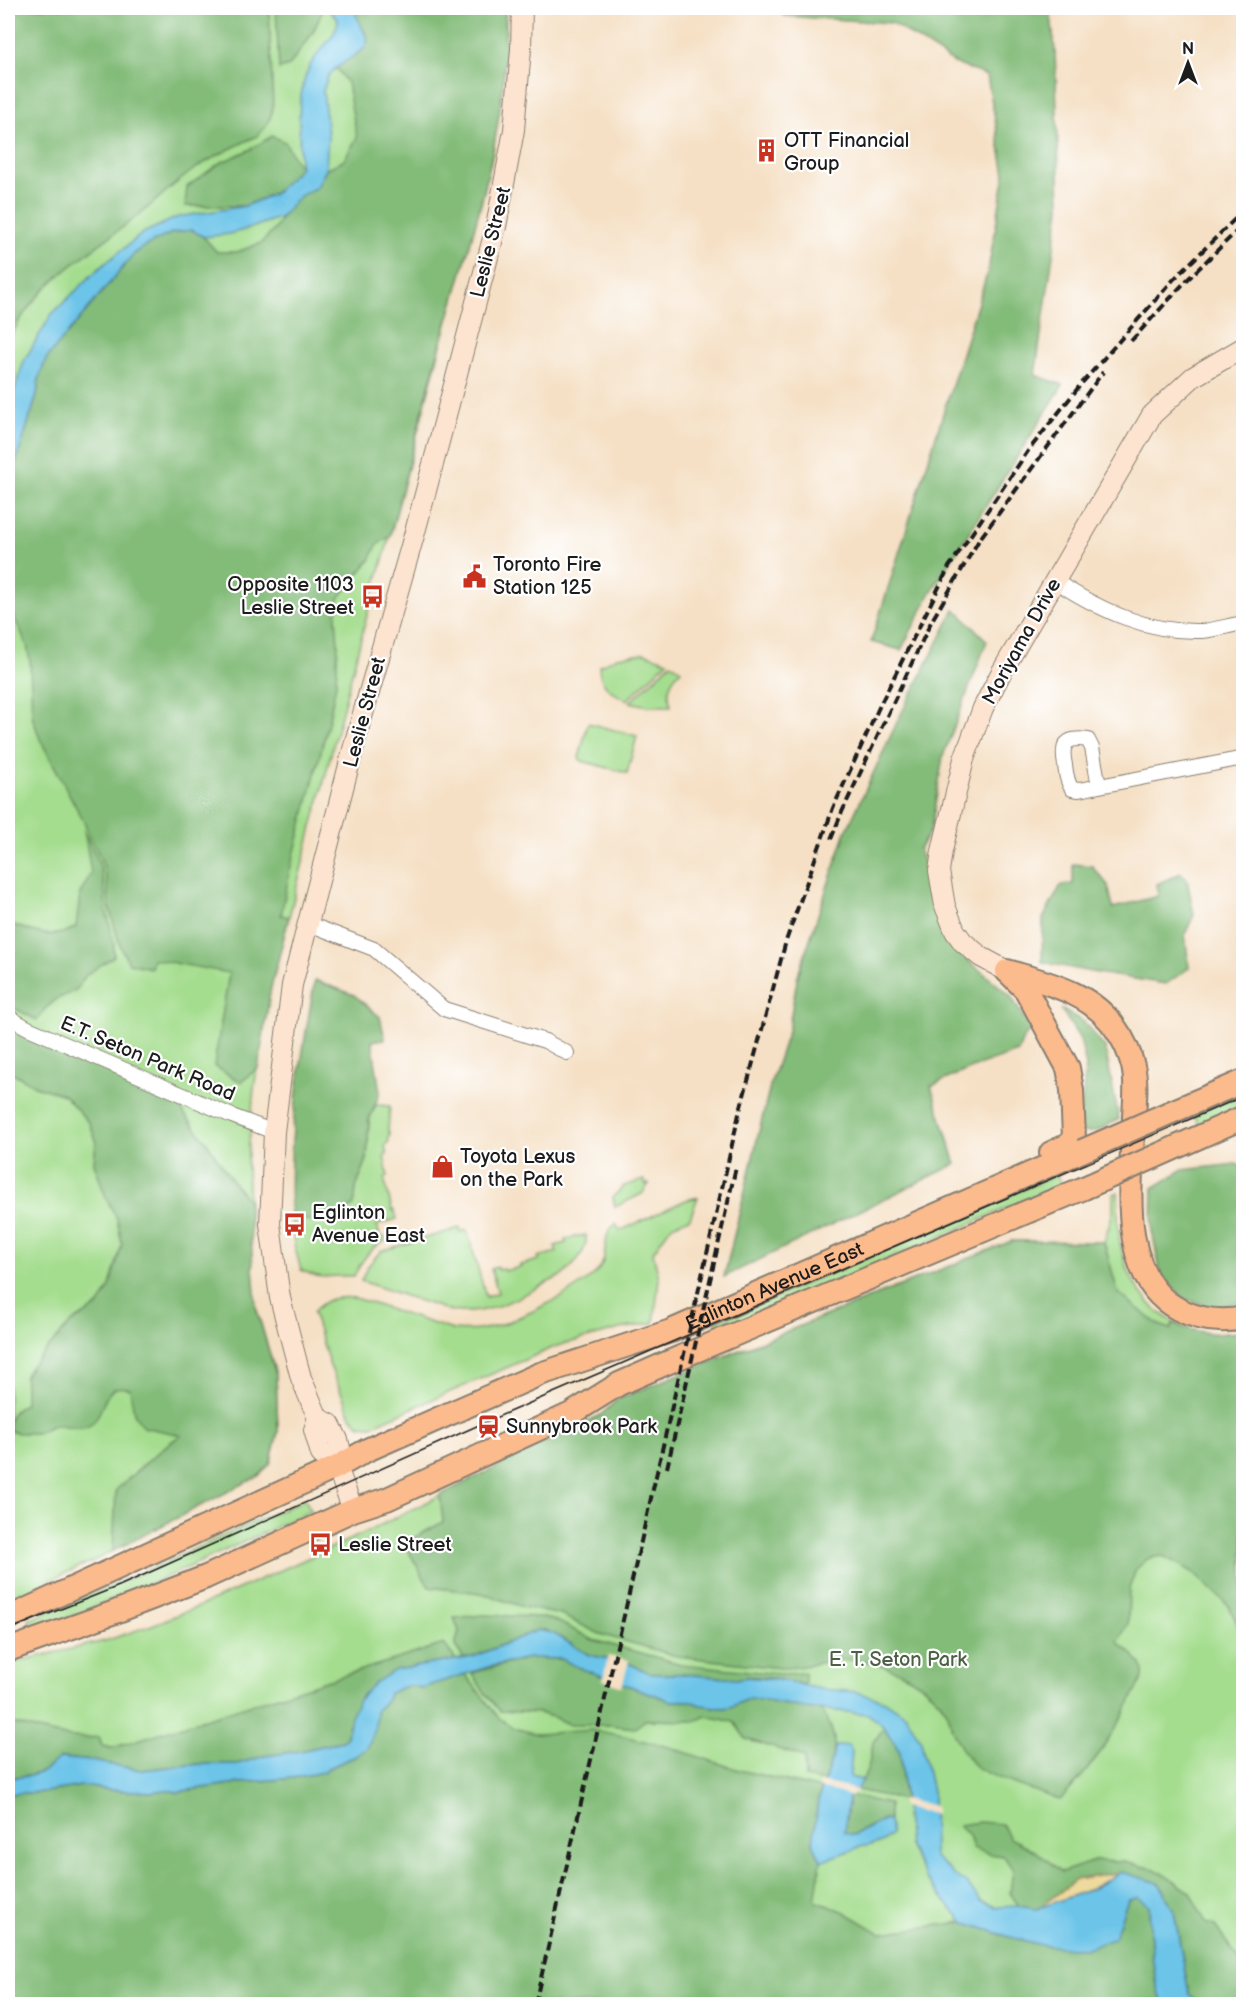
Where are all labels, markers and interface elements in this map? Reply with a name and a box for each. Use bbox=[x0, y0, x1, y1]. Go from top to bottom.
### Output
north arrow bbox=[1158, 33, 1218, 93]
text: N bbox=[1182, 40, 1194, 59]
place label: OTT Financial Group bbox=[784, 129, 909, 176]
building icon: OTT Financial Group bbox=[753, 138, 779, 164]
street label: Leslie Street bbox=[466, 184, 516, 300]
place label: Toronto Fire Station 125 bbox=[493, 553, 601, 600]
public building icon: Toronto Fire Station 125 bbox=[462, 563, 488, 589]
place label: Opposite 1103 Leslie Street bbox=[227, 573, 354, 620]
street label: Moriyama Drive bbox=[977, 574, 1067, 709]
bus stop icon: Opposite 1103 Leslie Street bbox=[359, 583, 385, 609]
street label: Leslie Street bbox=[339, 654, 391, 770]
street label: E.T. Seton Park Road bbox=[57, 1011, 238, 1107]
place label: Toyota Lexus on the Park bbox=[460, 1145, 575, 1192]
shop icon: Toyota Lexus on the Park bbox=[429, 1154, 455, 1180]
place label: Eglinton Avenue East bbox=[312, 1201, 425, 1248]
bus stop icon: Eglinton Avenue East bbox=[281, 1211, 307, 1237]
street label: Eglinton Avenue East bbox=[682, 1237, 867, 1336]
station icon: Sunnybrook Park bbox=[475, 1413, 501, 1439]
place label: Sunnybrook Park bbox=[506, 1415, 657, 1439]
bus stop icon: Leslie Street bbox=[307, 1531, 333, 1557]
place label: Leslie Street bbox=[338, 1533, 452, 1557]
park label: E. T. Seton Park bbox=[829, 1648, 967, 1672]

